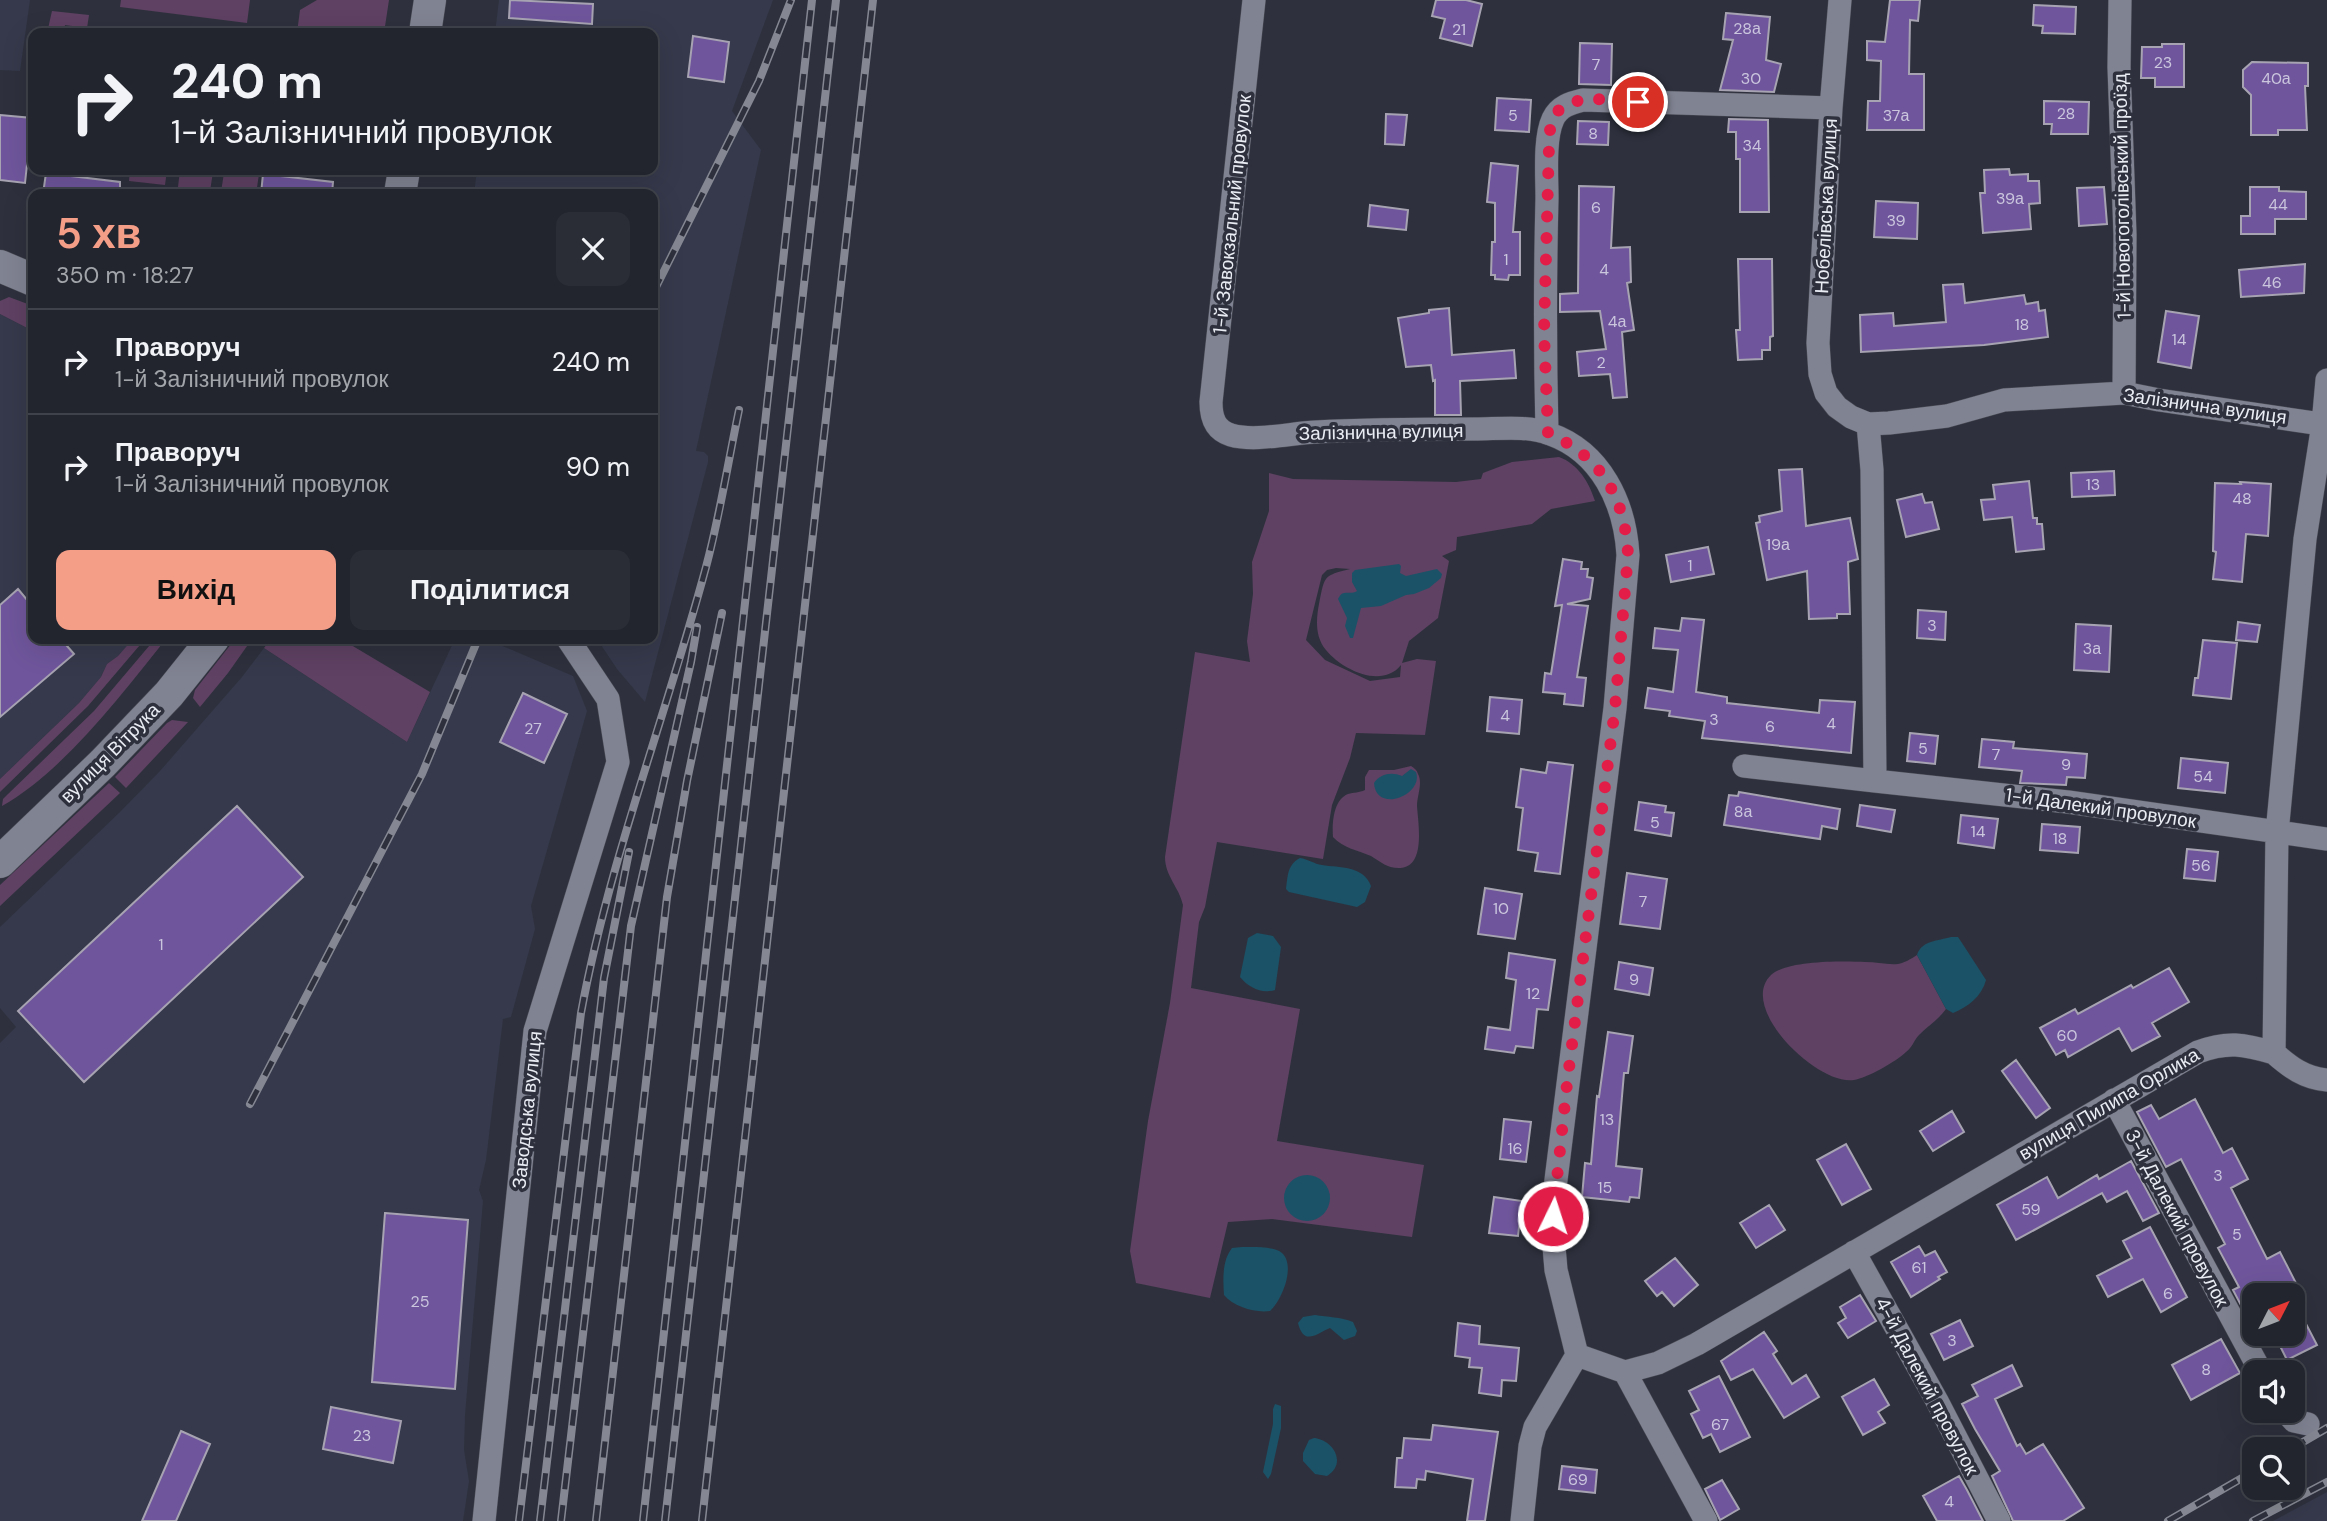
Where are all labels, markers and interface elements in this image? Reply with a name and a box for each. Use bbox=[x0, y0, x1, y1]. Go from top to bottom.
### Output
house number: 28а bbox=[1733, 18, 1761, 39]
house number: 21 bbox=[1452, 19, 1466, 40]
text: 240 m bbox=[171, 49, 323, 113]
house number: 23 bbox=[2154, 52, 2172, 73]
house number: 7 bbox=[1592, 54, 1600, 75]
icon: right bbox=[56, 56, 147, 147]
house number: 30 bbox=[1741, 68, 1761, 89]
house number: 40а bbox=[2261, 68, 2291, 89]
pin bbox=[1608, 72, 1668, 132]
street label: 1-й Новогоголівський проїзд bbox=[2107, 73, 2137, 319]
icon: arrive bbox=[1619, 83, 1657, 121]
street label: 1-й Завокзальний провулок bbox=[1207, 93, 1257, 335]
house number: 28 bbox=[2057, 103, 2075, 124]
house number: 5 bbox=[1508, 105, 1518, 126]
house number: 37а bbox=[1883, 105, 1909, 126]
text: 1-й Залізничний провулок bbox=[171, 111, 552, 153]
street label: Нобелівська вулиця bbox=[1809, 118, 1843, 294]
house number: 8 bbox=[1588, 123, 1598, 144]
house number: 34 bbox=[1742, 135, 1762, 156]
house number: 39а bbox=[1996, 188, 2024, 209]
house number: 44 bbox=[2268, 194, 2288, 215]
house number: 6 bbox=[1591, 197, 1601, 218]
text: 5 хв bbox=[56, 206, 141, 261]
house number: 39 bbox=[1886, 210, 1906, 231]
button: close bbox=[556, 212, 630, 286]
house number: 1 bbox=[1504, 249, 1509, 270]
house number: 4 bbox=[1599, 259, 1609, 280]
text: 350 m · 18:27 bbox=[56, 260, 194, 290]
house number: 46 bbox=[2262, 272, 2282, 293]
house number: 4а bbox=[1608, 311, 1626, 332]
house number: 18 bbox=[2015, 314, 2029, 335]
house number: 14 bbox=[2172, 329, 2187, 350]
text: Праворуч bbox=[115, 330, 241, 364]
icon: right bbox=[56, 343, 94, 381]
text: 240 m bbox=[552, 345, 630, 379]
house number: 2 bbox=[1596, 352, 1606, 373]
text: 1-й Залізничний провулок bbox=[115, 364, 389, 394]
street label: Залізнична вулиця bbox=[2122, 382, 2288, 430]
street label: Залізнична вулиця bbox=[1298, 418, 1464, 446]
text: Праворуч bbox=[115, 435, 241, 469]
icon: right bbox=[56, 448, 94, 486]
text: 90 m bbox=[566, 450, 630, 484]
text: 1-й Залізничний провулок bbox=[115, 469, 389, 499]
house number: 13 bbox=[2086, 474, 2100, 495]
house number: 48 bbox=[2232, 488, 2252, 509]
house number: 19а bbox=[1766, 534, 1790, 555]
button: Вихід bbox=[56, 550, 336, 630]
button: Поділитися bbox=[350, 550, 630, 630]
house number: 1 bbox=[1688, 555, 1693, 576]
house number: 3 bbox=[1927, 615, 1937, 636]
house number: 3а bbox=[2083, 638, 2101, 659]
street label: вулиця Вітрука bbox=[55, 697, 166, 808]
house number: 4 bbox=[1500, 705, 1510, 726]
house number: 3 bbox=[1709, 709, 1719, 730]
house number: 4 bbox=[1826, 713, 1836, 734]
house number: 6 bbox=[1765, 716, 1775, 737]
house number: 27 bbox=[524, 718, 542, 739]
house number: 5 bbox=[1918, 738, 1928, 759]
house number: 7 bbox=[1992, 744, 2000, 765]
house number: 9 bbox=[2061, 754, 2071, 775]
house number: 54 bbox=[2193, 766, 2213, 787]
street label: 1-й Далекий провулок bbox=[2004, 782, 2198, 834]
house number: 8а bbox=[1734, 801, 1752, 822]
house number: 5 bbox=[1650, 812, 1660, 833]
house number: 14 bbox=[1971, 821, 1986, 842]
house number: 18 bbox=[2053, 828, 2067, 849]
house number: 56 bbox=[2191, 855, 2211, 876]
house number: 7 bbox=[1639, 891, 1647, 912]
house number: 10 bbox=[1493, 898, 1509, 919]
house number: 1 bbox=[159, 934, 164, 955]
house number: 9 bbox=[1629, 969, 1639, 990]
house number: 12 bbox=[1526, 983, 1540, 1004]
house number: 60 bbox=[2057, 1025, 2078, 1046]
street label: Заводська вулиця bbox=[506, 1030, 548, 1190]
street label: вулиця Пилипа Орлика bbox=[2014, 1042, 2204, 1166]
house number: 13 bbox=[1600, 1109, 1614, 1130]
street label: 3-й Далекий провулок bbox=[2120, 1125, 2235, 1312]
house number: 16 bbox=[1507, 1138, 1523, 1159]
house number: 3 bbox=[2213, 1165, 2223, 1186]
house number: 15 bbox=[1598, 1177, 1612, 1198]
position arrow bbox=[1516, 1179, 1590, 1253]
house number: 59 bbox=[2021, 1199, 2041, 1220]
house number: 5 bbox=[2232, 1224, 2242, 1245]
house number: 61 bbox=[1911, 1257, 1927, 1278]
house number: 6 bbox=[2163, 1283, 2173, 1304]
north arrow bbox=[2242, 1283, 2305, 1346]
map controls bbox=[2242, 1283, 2305, 1500]
house number: 25 bbox=[411, 1291, 429, 1312]
street label: 4-й Далекий провулок bbox=[1870, 1293, 1985, 1480]
house number: 3 bbox=[1947, 1330, 1957, 1351]
house number: 8 bbox=[2201, 1359, 2211, 1380]
button: sound bbox=[2242, 1360, 2305, 1423]
house number: 67 bbox=[1711, 1414, 1729, 1435]
house number: 23 bbox=[353, 1425, 371, 1446]
button: search bbox=[2242, 1437, 2305, 1500]
house number: 69 bbox=[1568, 1469, 1588, 1490]
house number: 4 bbox=[1944, 1491, 1954, 1512]

